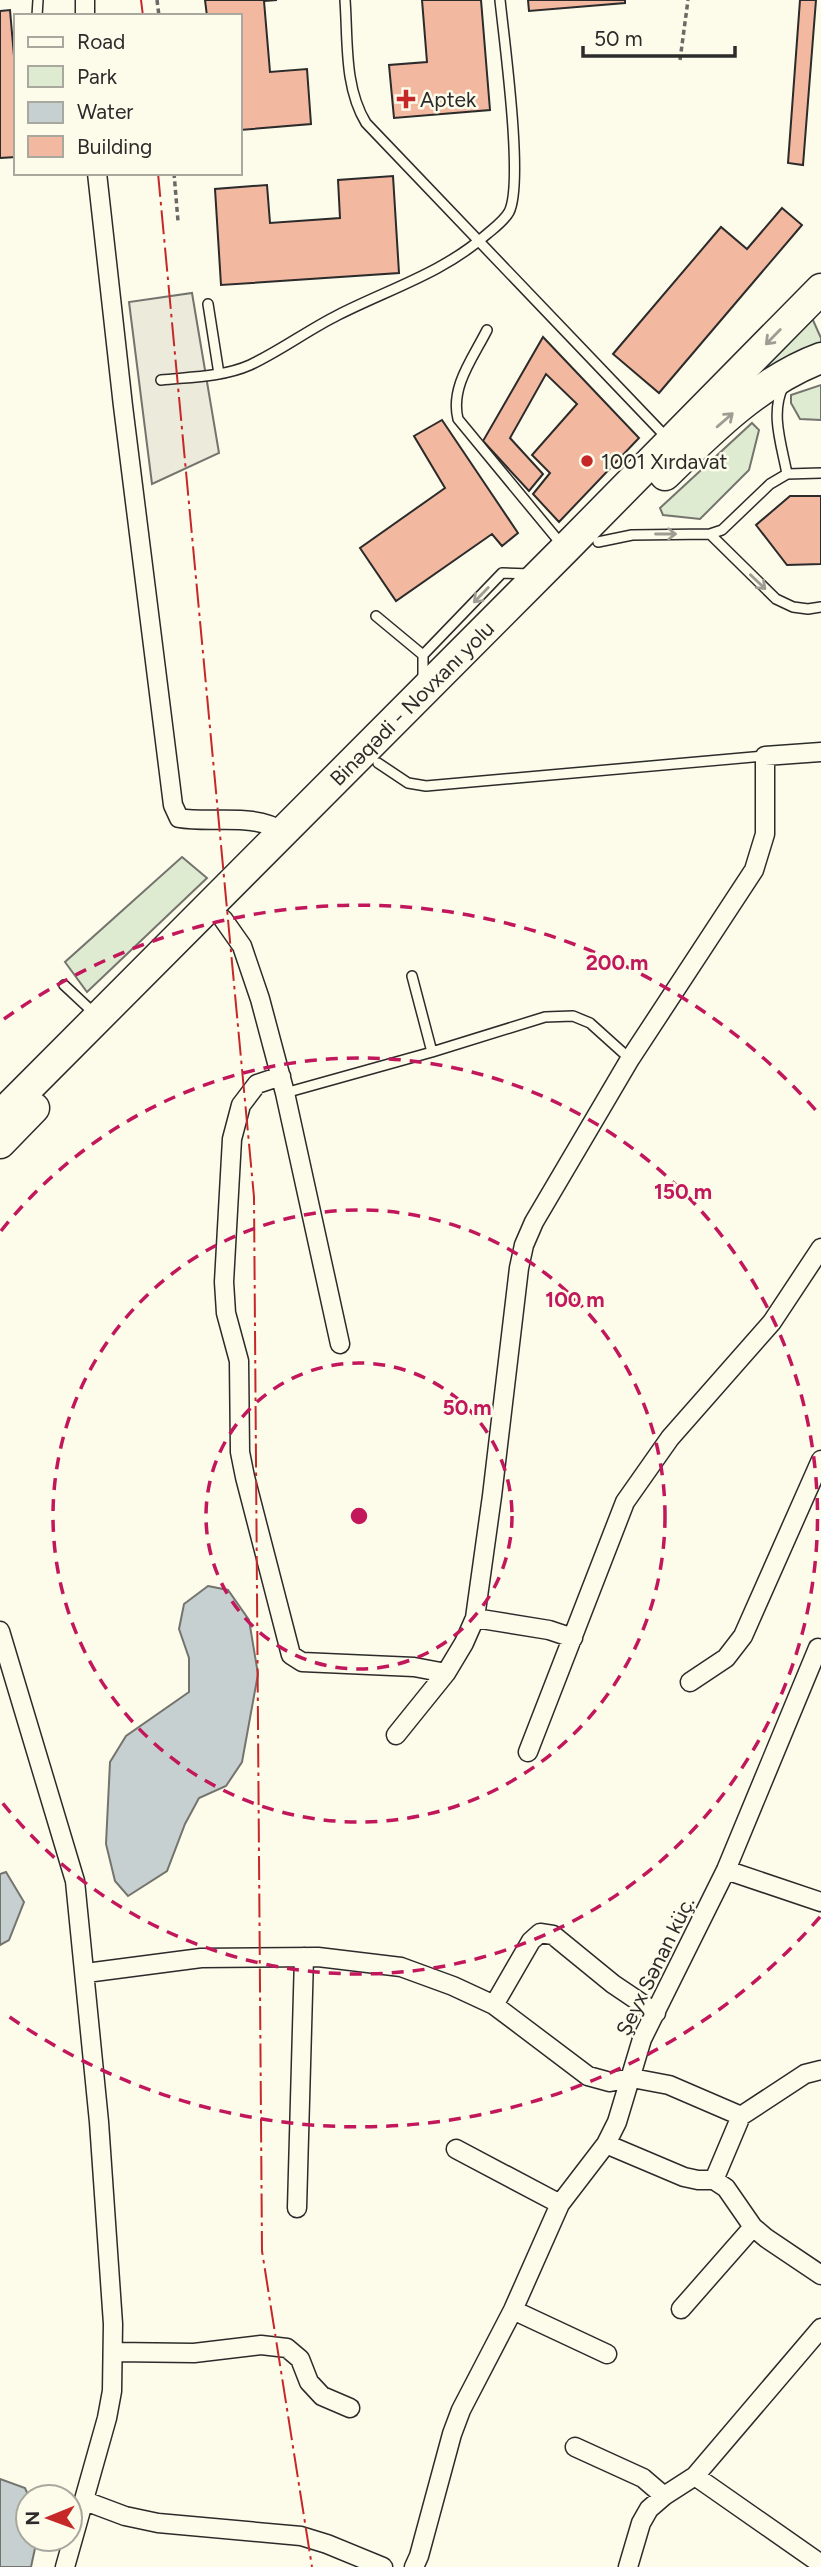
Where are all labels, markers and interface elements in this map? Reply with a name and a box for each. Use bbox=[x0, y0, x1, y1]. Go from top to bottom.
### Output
legend bbox=[14, 14, 242, 175]
scale bar bbox=[583, 14, 735, 58]
text: 50 m bbox=[594, 26, 643, 51]
text: Road bbox=[77, 29, 125, 54]
text: Park bbox=[77, 64, 118, 89]
place label: Aptek bbox=[420, 87, 477, 112]
marker: Aptek bbox=[398, 91, 414, 107]
text: Water bbox=[77, 99, 133, 124]
text: Building bbox=[77, 134, 152, 159]
one-way arrow bbox=[765, 329, 782, 346]
one-way arrow bbox=[716, 412, 734, 428]
place label: 1001 Xırdavat bbox=[601, 449, 728, 474]
marker: 1001 Xırdavat bbox=[579, 453, 595, 469]
one-way arrow bbox=[654, 527, 677, 541]
one-way arrow bbox=[750, 574, 767, 591]
one-way arrow bbox=[472, 587, 489, 604]
street label: Binəqədi - Novxanı yolu bbox=[324, 616, 499, 791]
text: 200 m bbox=[586, 950, 648, 975]
text: 150 m bbox=[654, 1179, 712, 1204]
text: 100 m bbox=[545, 1287, 605, 1312]
text: 50 m bbox=[442, 1395, 492, 1420]
centre of rings bbox=[347, 1504, 371, 1528]
street label: Şeyx Sənan küç. bbox=[610, 1892, 700, 2040]
north arrow bbox=[14, 2483, 84, 2553]
text: N bbox=[21, 2511, 44, 2526]

